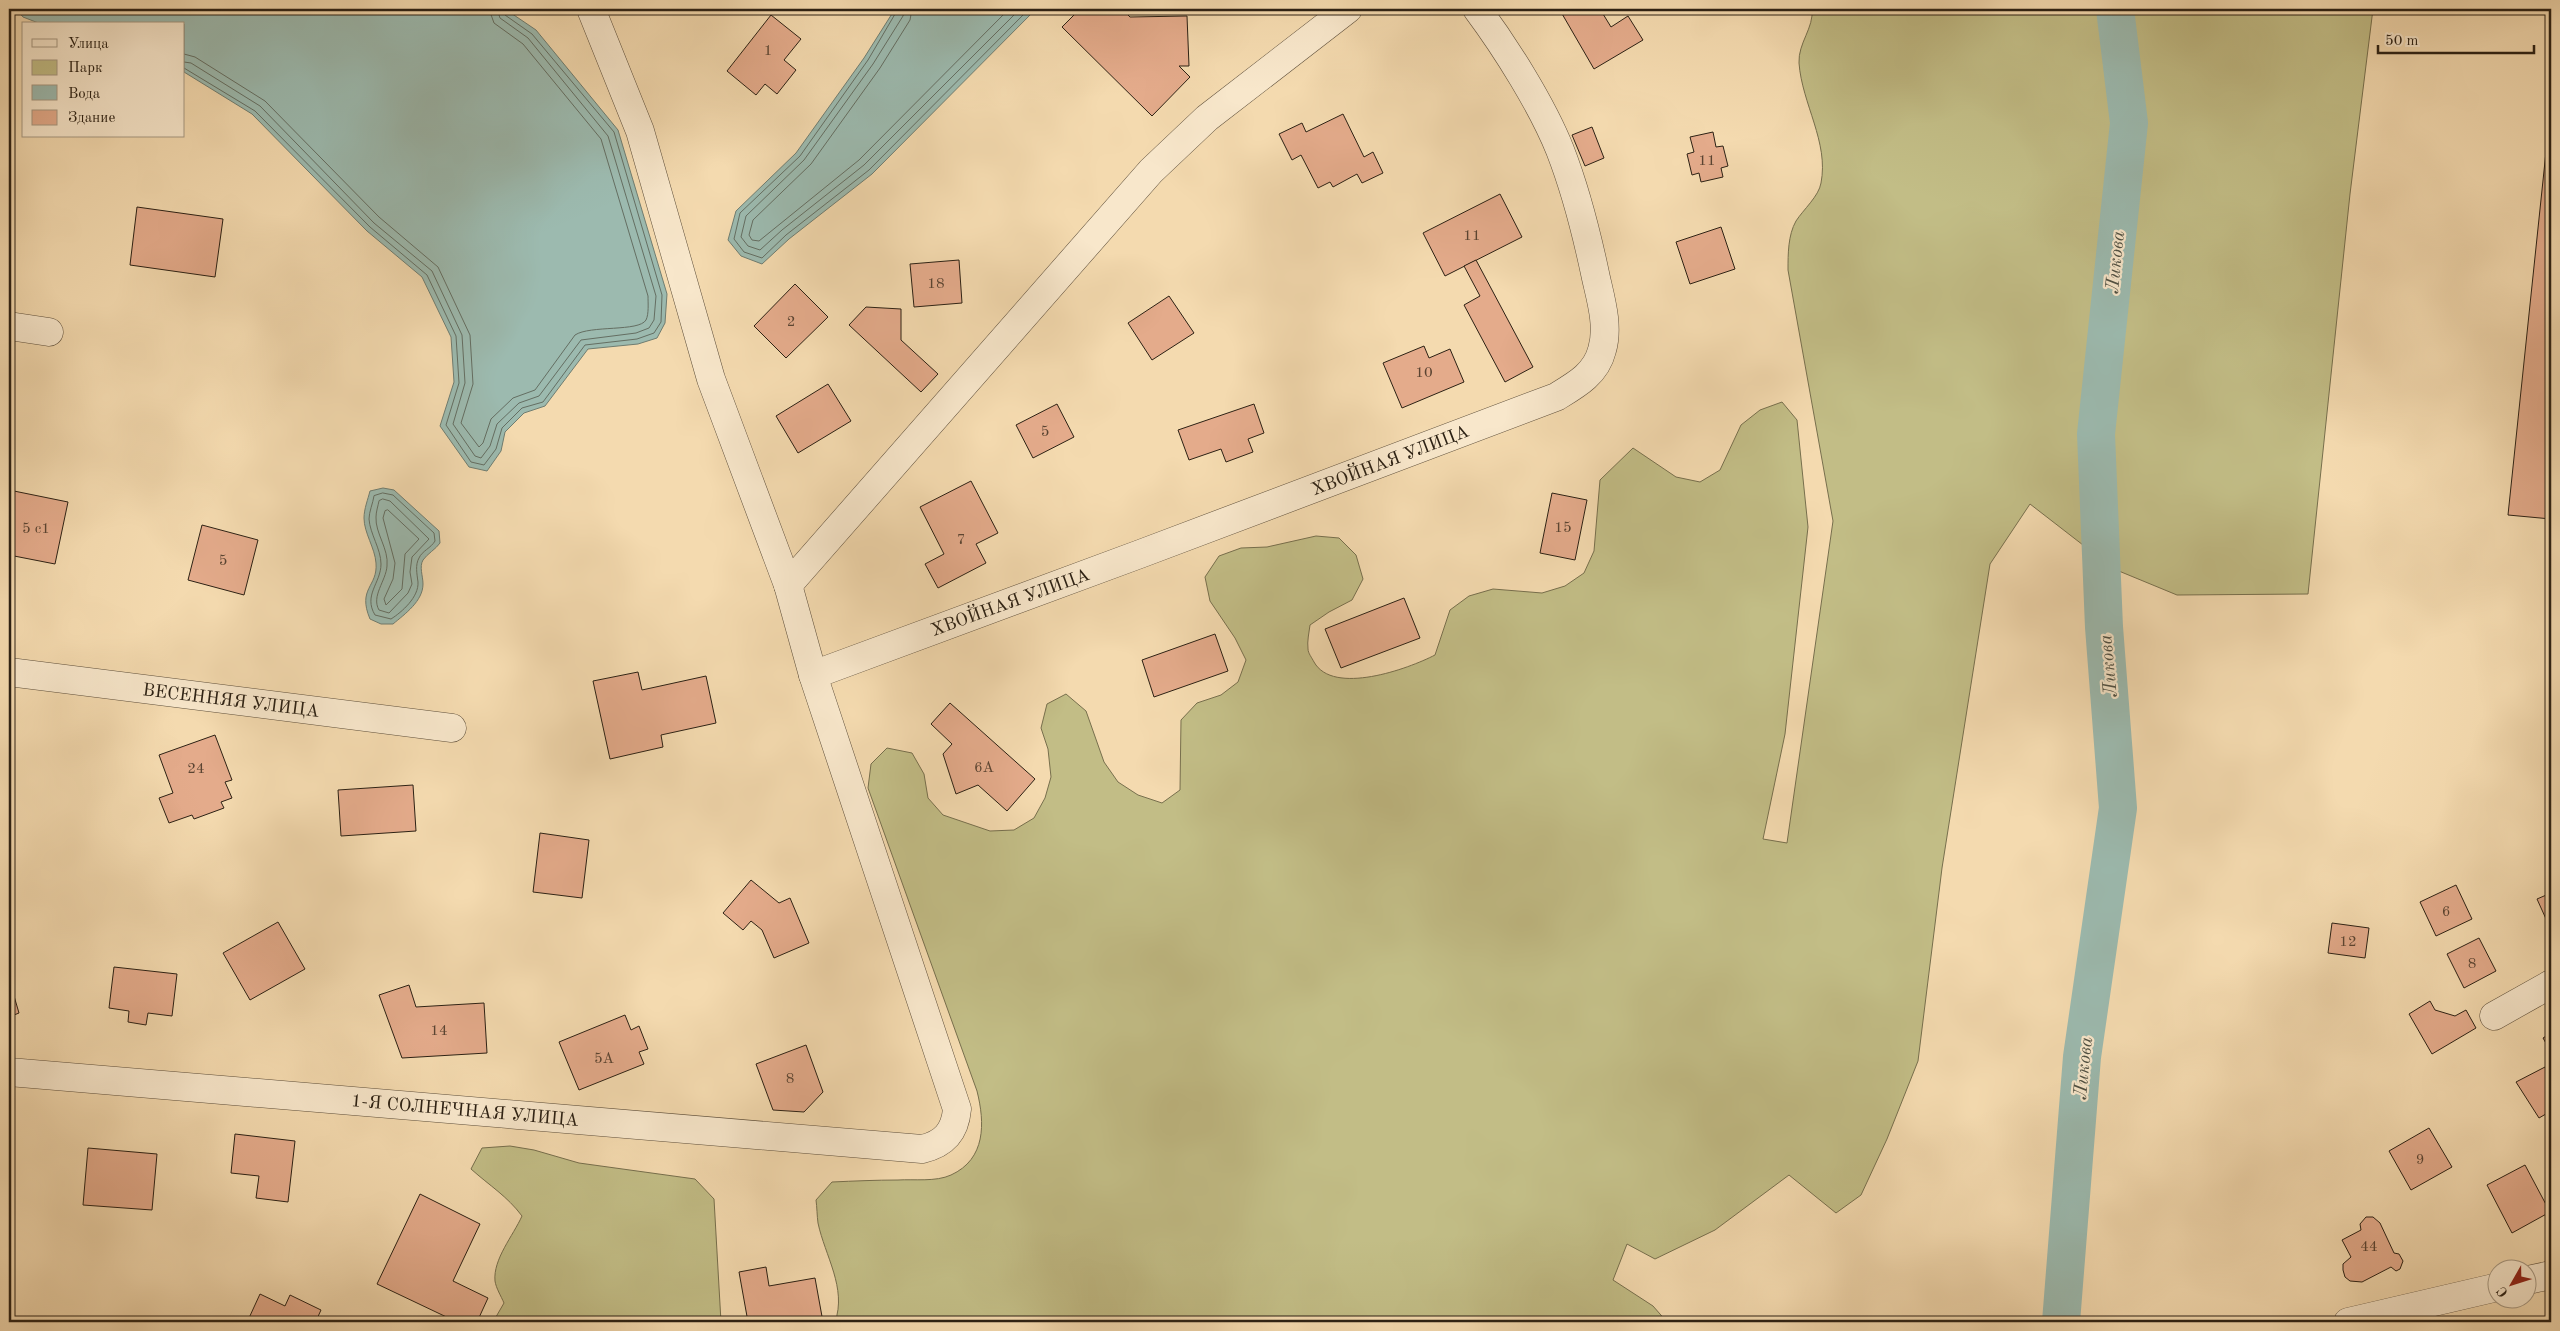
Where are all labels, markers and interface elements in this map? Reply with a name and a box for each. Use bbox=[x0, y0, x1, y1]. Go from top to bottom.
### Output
legend bbox=[22, 22, 185, 138]
scale bar bbox=[2378, 22, 2534, 54]
text: 50 m bbox=[2385, 34, 2419, 49]
text: Улица bbox=[68, 37, 109, 52]
house number: 1 bbox=[764, 44, 772, 59]
text: Парк bbox=[68, 61, 103, 76]
text: Вода bbox=[68, 87, 101, 102]
text: Здание bbox=[68, 111, 115, 126]
house number: 11 bbox=[1698, 154, 1716, 169]
house number: 11 bbox=[1463, 229, 1481, 244]
water label: Ликова bbox=[2104, 230, 2129, 295]
house number: 18 bbox=[927, 277, 945, 292]
house number: 2 bbox=[787, 315, 795, 330]
house number: 10 bbox=[1415, 366, 1433, 381]
street label: ХВОЙНАЯ УЛИЦА bbox=[1308, 419, 1472, 499]
house number: 5 bbox=[1041, 425, 1049, 440]
house number: 15 bbox=[1554, 521, 1572, 536]
house number: 5 с1 bbox=[22, 522, 50, 537]
house number: 7 bbox=[957, 533, 965, 548]
house number: 5 bbox=[219, 554, 227, 569]
street label: ХВОЙНАЯ УЛИЦА bbox=[927, 562, 1092, 640]
water label: Ликова bbox=[2097, 634, 2122, 698]
street label: ВЕСЕННЯЯ УЛИЦА bbox=[141, 681, 321, 721]
house number: 6А bbox=[974, 761, 995, 776]
house number: 24 bbox=[187, 762, 205, 777]
house number: 6 bbox=[2442, 905, 2450, 920]
house number: 12 bbox=[2339, 935, 2357, 950]
house number: 8 bbox=[2468, 957, 2476, 972]
house number: 14 bbox=[430, 1024, 448, 1039]
water label: Ликова bbox=[2072, 1036, 2097, 1101]
house number: 5А bbox=[594, 1052, 615, 1067]
house number: 8 bbox=[786, 1072, 794, 1087]
street label: 1-Я СОЛНЕЧНАЯ УЛИЦА bbox=[350, 1092, 580, 1130]
house number: 9 bbox=[2416, 1153, 2424, 1168]
house number: 44 bbox=[2360, 1240, 2378, 1255]
north arrow bbox=[2488, 1258, 2538, 1308]
text: С bbox=[2494, 1284, 2511, 1300]

